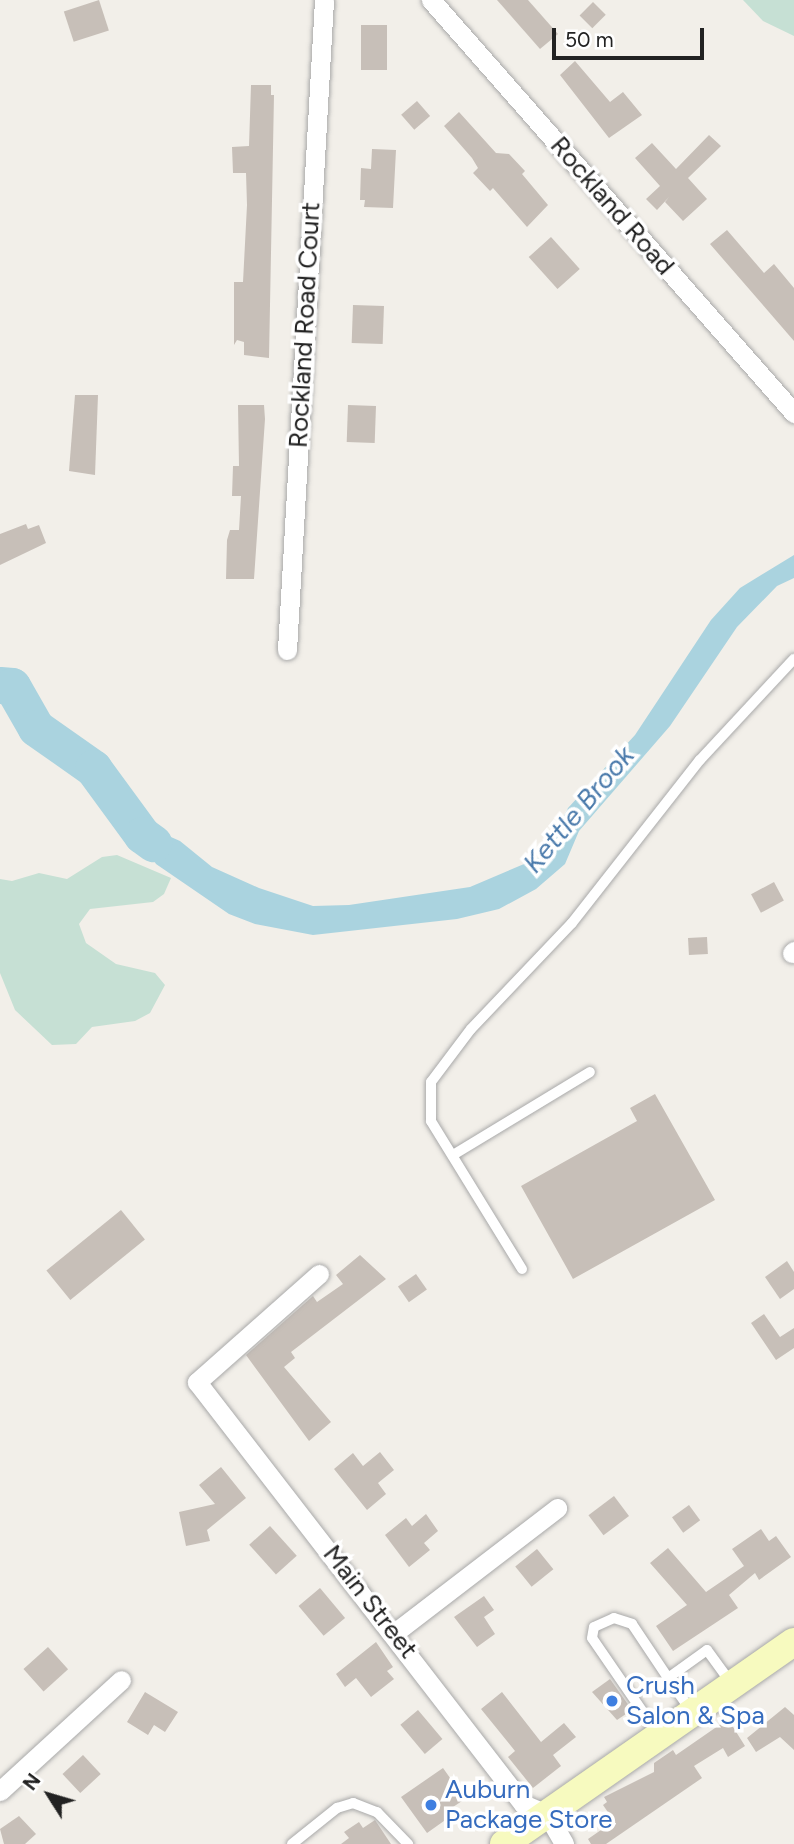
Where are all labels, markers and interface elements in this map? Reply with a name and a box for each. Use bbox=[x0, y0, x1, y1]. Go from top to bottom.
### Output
scale bar bbox=[556, 14, 708, 58]
text: 50 m bbox=[565, 27, 614, 52]
street label: Rockland Road bbox=[543, 130, 681, 282]
street label: Rockland Road Court bbox=[283, 201, 327, 449]
water label: Kettle Brook bbox=[515, 739, 641, 879]
street label: Main Street bbox=[316, 1539, 424, 1665]
place label: Crush Salon & Spa bbox=[626, 1670, 765, 1732]
marker: Crush Salon & Spa bbox=[604, 1693, 620, 1709]
north arrow bbox=[14, 1760, 84, 1830]
text: N bbox=[18, 1769, 45, 1795]
place label: Auburn Package Store bbox=[445, 1774, 612, 1836]
marker: Auburn Package Store bbox=[423, 1797, 439, 1813]

